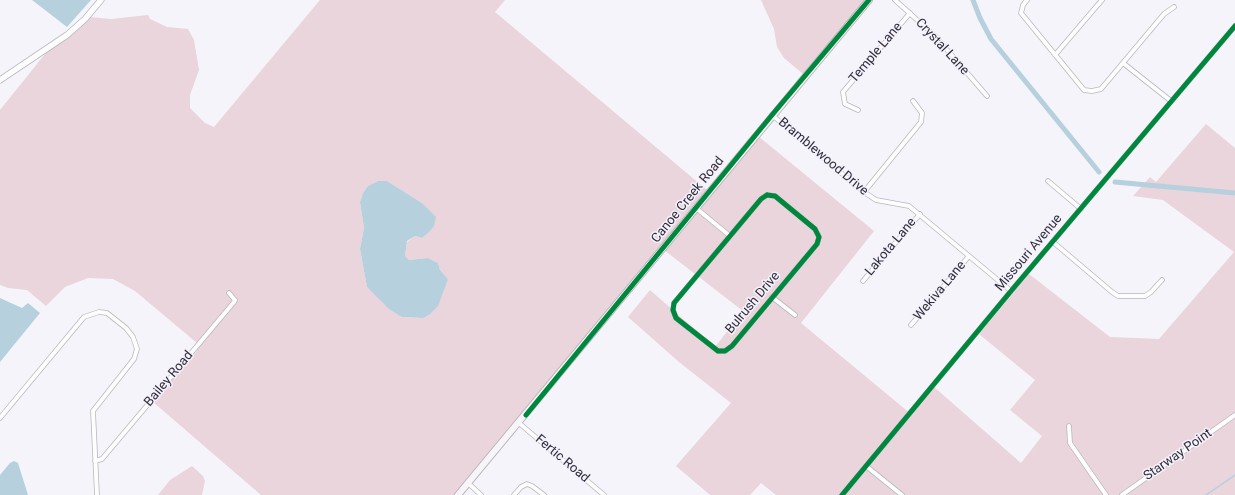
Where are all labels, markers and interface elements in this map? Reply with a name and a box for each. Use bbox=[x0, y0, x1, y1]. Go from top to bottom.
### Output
street label: Crystal Lane bbox=[912, 15, 972, 79]
street label: Temple Lane bbox=[846, 20, 906, 86]
street label: Bramblewood Drive bbox=[775, 115, 871, 199]
street label: Canoe Creek Road bbox=[648, 154, 728, 246]
street label: Missouri Avenue bbox=[992, 211, 1066, 295]
street label: Lakota Lane bbox=[862, 215, 920, 279]
street label: Wekiva Lane bbox=[911, 258, 969, 324]
street label: Bulrush Drive bbox=[723, 269, 783, 337]
street label: Bailey Road bbox=[141, 348, 197, 410]
street label: Starway Point bbox=[1141, 426, 1215, 484]
street label: Fertic Road bbox=[532, 432, 592, 486]

